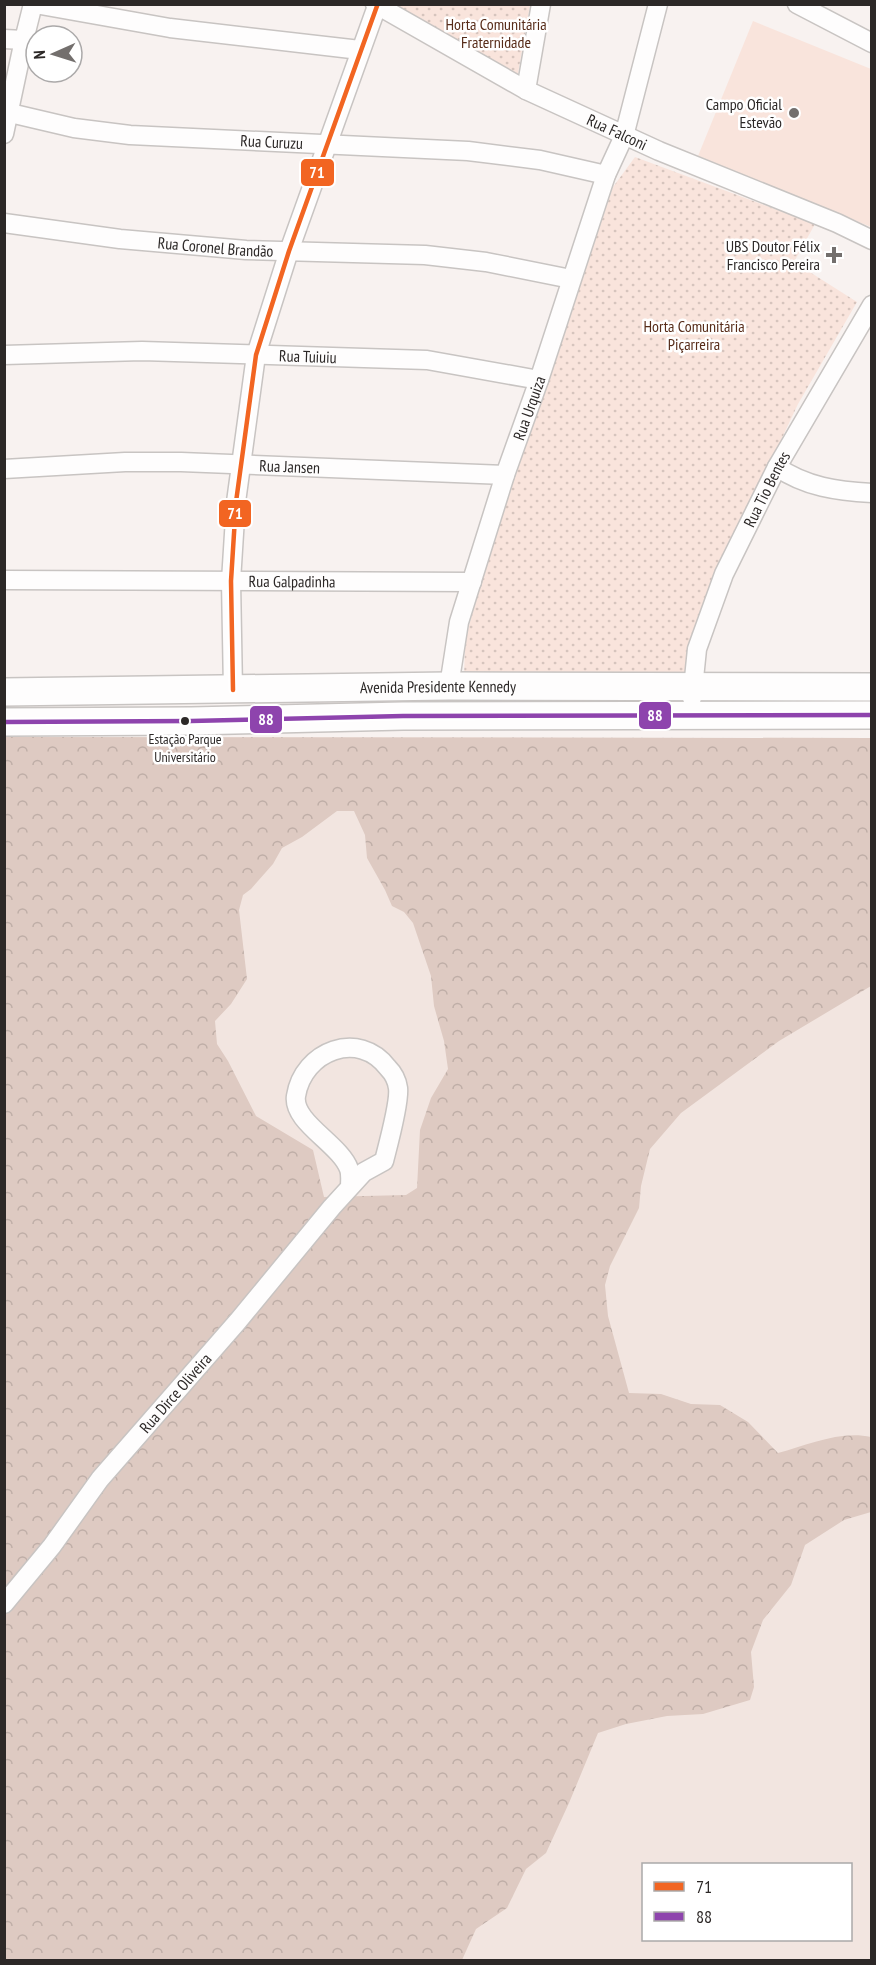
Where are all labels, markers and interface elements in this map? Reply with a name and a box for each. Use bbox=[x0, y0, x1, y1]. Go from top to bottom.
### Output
park label: Horta Comunitária Fraternidade bbox=[445, 14, 547, 52]
north arrow bbox=[24, 24, 84, 84]
text: N bbox=[29, 50, 49, 60]
place label: Campo Oficial Estevão bbox=[706, 94, 782, 132]
marker: Campo Oficial Estevão bbox=[787, 106, 801, 120]
street label: Rua Falconi bbox=[584, 109, 650, 154]
street label: Rua Curuzu bbox=[240, 130, 303, 153]
line badge: 71 bbox=[300, 158, 335, 187]
text: 71 bbox=[309, 162, 325, 182]
street label: Rua Coronel Brandão bbox=[157, 232, 274, 261]
place label: UBS Doutor Félix Francisco Pereira bbox=[726, 236, 820, 274]
marker: UBS Doutor Félix Francisco Pereira bbox=[825, 246, 843, 264]
park label: Horta Comunitária Piçarreira bbox=[643, 316, 745, 354]
street label: Rua Tuiuiu bbox=[279, 345, 337, 367]
street label: Rua Urquiza bbox=[508, 373, 550, 443]
street label: Rua Tio Bentes bbox=[739, 447, 794, 530]
street label: Rua Jansen bbox=[259, 455, 320, 478]
line badge: 71 bbox=[218, 499, 252, 528]
text: 71 bbox=[227, 503, 243, 523]
street label: Rua Galpadinha bbox=[249, 571, 335, 591]
street label: Avenida Presidente Kennedy bbox=[360, 676, 516, 697]
line badge: 88 bbox=[638, 701, 672, 730]
line badge: 88 bbox=[249, 705, 283, 734]
text: 88 bbox=[647, 705, 663, 725]
text: 88 bbox=[258, 709, 274, 729]
marker: Estação Parque Universitário bbox=[179, 715, 191, 727]
place label: Estação Parque Universitário bbox=[148, 730, 222, 766]
street label: Rua Dirce Oliveira bbox=[135, 1349, 215, 1437]
legend bbox=[642, 1863, 852, 1941]
text: 71 bbox=[696, 1875, 712, 1898]
text: 88 bbox=[696, 1905, 712, 1928]

